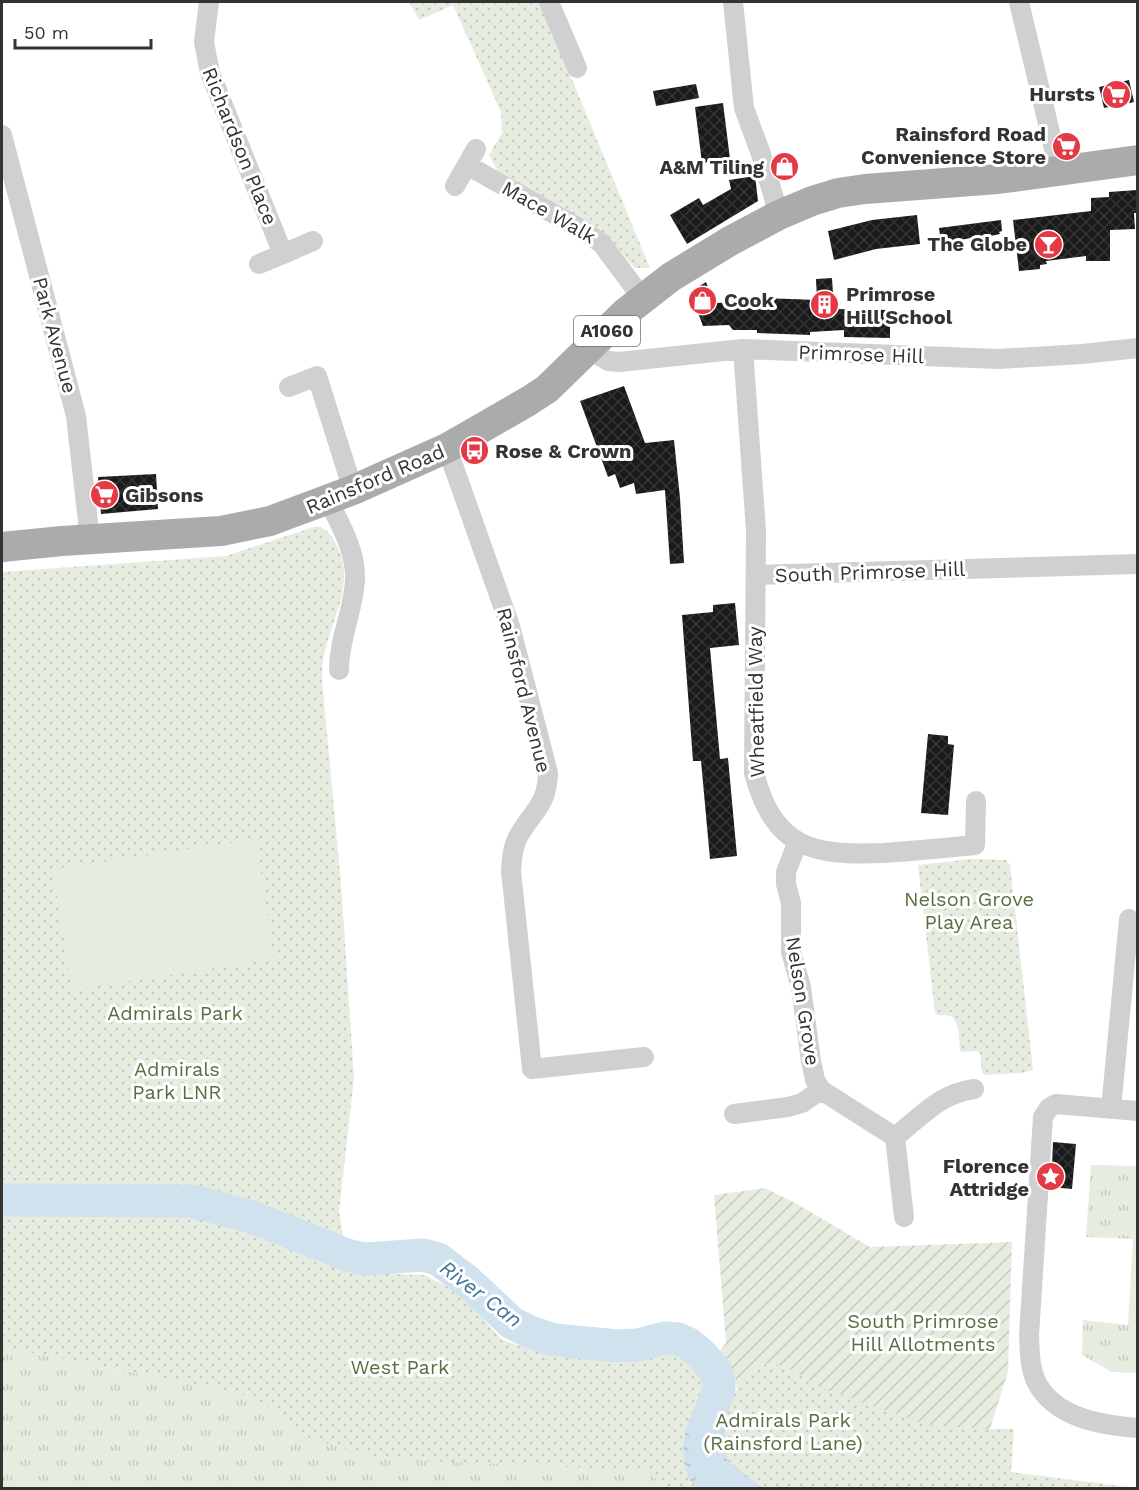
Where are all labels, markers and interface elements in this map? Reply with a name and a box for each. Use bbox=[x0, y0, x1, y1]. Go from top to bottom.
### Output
scale bar bbox=[15, 12, 152, 50]
text: 50 m bbox=[24, 22, 69, 43]
street label: Richardson Place bbox=[197, 64, 283, 228]
supermarket icon: Hursts bbox=[1100, 78, 1132, 110]
place label: Hursts bbox=[1029, 82, 1095, 106]
place label: Rainsford Road Convenience Store bbox=[861, 122, 1046, 169]
supermarket icon: Rainsford Road Convenience Store bbox=[1051, 130, 1083, 162]
shop icon: A&M Tiling bbox=[769, 151, 801, 183]
place label: A&M Tiling bbox=[659, 155, 765, 179]
street label: Mace Walk bbox=[498, 175, 600, 249]
bar icon: The Globe bbox=[1032, 228, 1064, 260]
place label: The Globe bbox=[927, 232, 1027, 256]
street label: Park Avenue bbox=[28, 274, 82, 396]
place label: Primrose Hill School bbox=[846, 282, 953, 329]
shop icon: Cook bbox=[687, 284, 719, 316]
place label: Cook bbox=[724, 288, 775, 312]
building icon: Primrose Hill School bbox=[809, 289, 841, 321]
road number: A1060 bbox=[574, 316, 640, 346]
street label: Primrose Hill bbox=[798, 340, 924, 368]
bus stop icon: Rose & Crown bbox=[458, 435, 490, 467]
street label: Rainsford Road bbox=[302, 439, 448, 519]
place label: Rose & Crown bbox=[495, 439, 631, 463]
supermarket icon: Gibsons bbox=[88, 479, 120, 511]
place label: Gibsons bbox=[125, 483, 204, 507]
street label: South Primrose Hill bbox=[774, 557, 966, 587]
street label: Rainsford Avenue bbox=[492, 605, 556, 775]
street label: Wheatfield Way bbox=[743, 626, 769, 778]
park label: Nelson Grove Play Area bbox=[904, 887, 1034, 934]
street label: Nelson Grove bbox=[781, 935, 825, 1067]
park label: Admirals Park bbox=[107, 1001, 243, 1025]
park label: Admirals Park LNR bbox=[132, 1057, 222, 1104]
place label: Florence Attridge bbox=[943, 1154, 1029, 1201]
place icon: Florence Attridge bbox=[1034, 1161, 1066, 1193]
water label: River Can bbox=[436, 1255, 527, 1332]
park label: South Primrose Hill Allotments bbox=[847, 1309, 999, 1356]
park label: West Park bbox=[351, 1355, 449, 1379]
park label: Admirals Park (Rainsford Lane) bbox=[703, 1408, 863, 1455]

